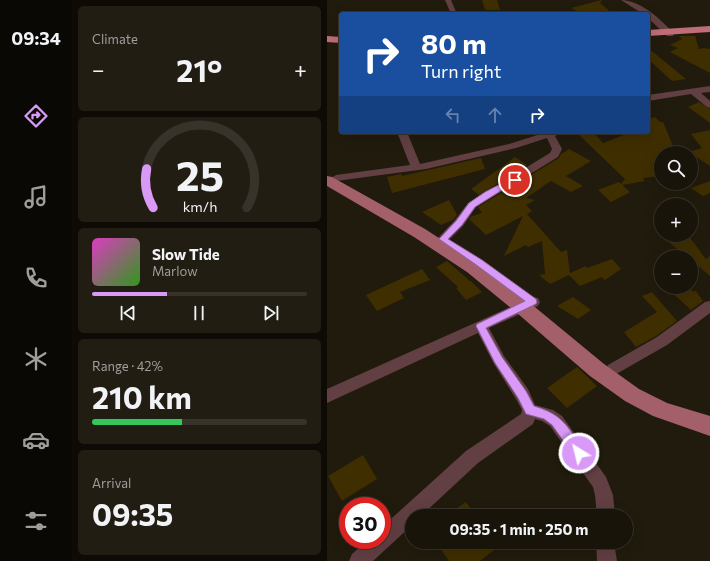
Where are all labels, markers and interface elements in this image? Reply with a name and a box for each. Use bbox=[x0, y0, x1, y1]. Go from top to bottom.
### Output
text: 80 m bbox=[421, 26, 487, 60]
text: 09:34 bbox=[11, 27, 61, 49]
icon: right bbox=[355, 28, 407, 80]
text: Climate bbox=[92, 31, 138, 47]
text: 21° bbox=[176, 51, 222, 88]
text: − bbox=[92, 56, 105, 83]
text: + bbox=[294, 56, 307, 83]
text: Turn right bbox=[421, 60, 501, 82]
icon: directions bbox=[22, 102, 50, 130]
icon: left bbox=[442, 104, 464, 126]
icon: ahead bbox=[484, 104, 506, 126]
icon: right bbox=[526, 104, 548, 126]
map controls bbox=[654, 146, 698, 294]
button: search bbox=[654, 146, 698, 190]
text: 25 bbox=[176, 148, 223, 199]
pin bbox=[498, 163, 532, 197]
icon: arrive bbox=[504, 169, 526, 191]
icon: music bbox=[22, 183, 50, 211]
text: km/h bbox=[182, 196, 217, 214]
button: + bbox=[654, 198, 698, 242]
text: Slow Tide bbox=[152, 245, 220, 263]
button: − bbox=[654, 250, 698, 294]
text: Marlow bbox=[152, 263, 198, 279]
icon: phone bbox=[22, 264, 50, 292]
icon: previous bbox=[117, 302, 139, 324]
icon: pause bbox=[188, 302, 210, 324]
icon: next bbox=[260, 302, 282, 324]
icon: climate bbox=[22, 345, 50, 373]
text: Range · 42% bbox=[92, 358, 163, 374]
text: 210 km bbox=[92, 378, 192, 415]
icon: car bbox=[22, 426, 50, 454]
position arrow bbox=[558, 432, 600, 474]
text: Arrival bbox=[92, 475, 131, 491]
text: 09:35 bbox=[92, 495, 173, 532]
speed limit sign: 30 bbox=[339, 497, 391, 549]
icon: filters bbox=[22, 507, 50, 535]
text: 09:35 · 1 min · 250 m bbox=[450, 520, 588, 538]

